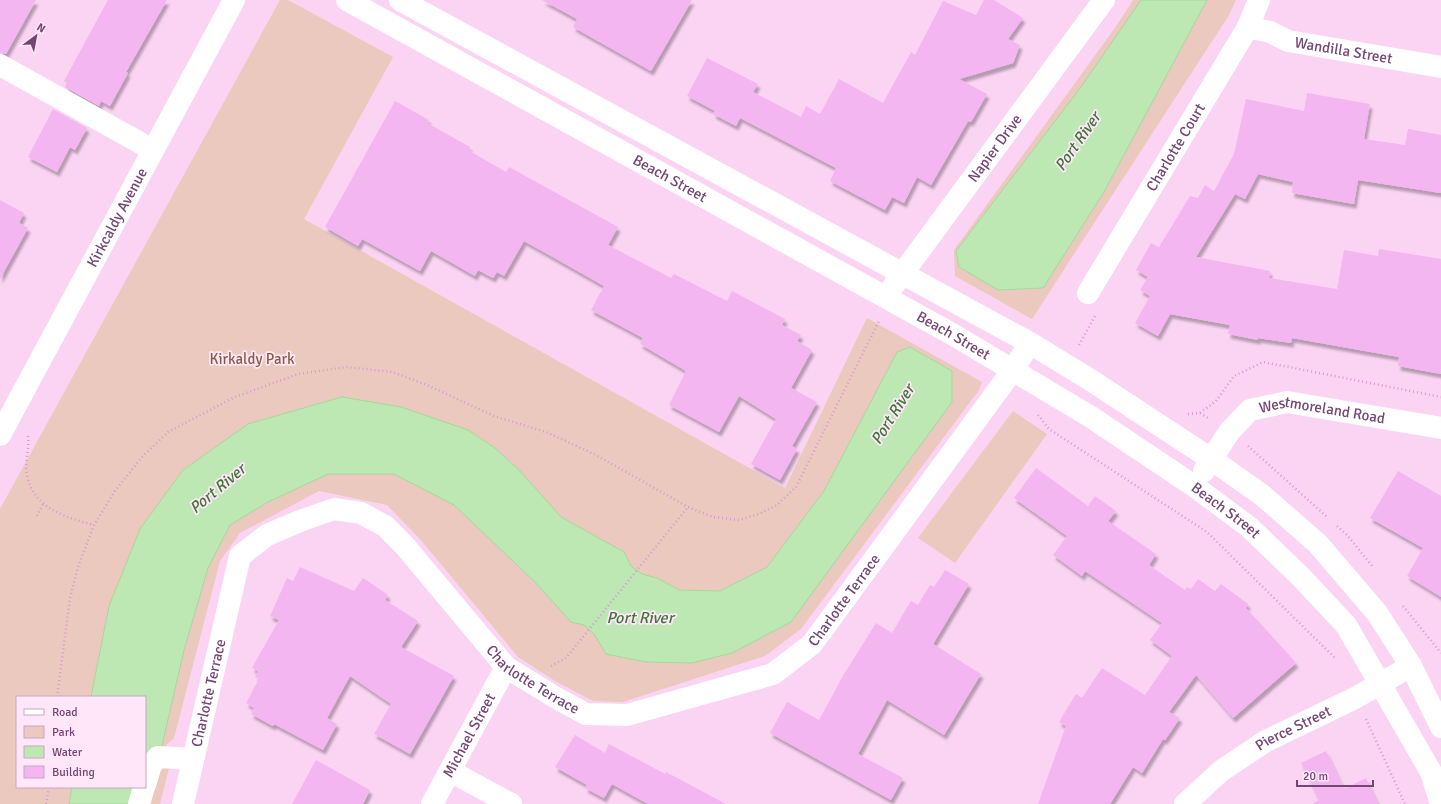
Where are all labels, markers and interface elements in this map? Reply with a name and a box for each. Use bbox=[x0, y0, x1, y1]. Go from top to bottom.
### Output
north arrow bbox=[16, 16, 56, 56]
text: N bbox=[34, 20, 48, 35]
street label: Wandilla Street bbox=[1293, 33, 1394, 68]
street label: Charlotte Court bbox=[1142, 100, 1209, 195]
water label: Port River bbox=[1050, 107, 1106, 175]
street label: Napier Drive bbox=[964, 111, 1026, 186]
street label: Beach Street bbox=[630, 151, 710, 206]
street label: Kirkcaldy Avenue bbox=[83, 165, 151, 270]
street label: Beach Street bbox=[914, 307, 993, 364]
park label: Kirkaldy Park bbox=[209, 350, 295, 368]
water label: Port River bbox=[867, 379, 920, 448]
street label: Westmoreland Road bbox=[1257, 393, 1386, 427]
water label: Port River bbox=[186, 458, 251, 518]
street label: Beach Street bbox=[1188, 478, 1264, 542]
street label: Charlotte Terrace bbox=[804, 550, 884, 650]
water label: Port River bbox=[606, 608, 676, 628]
street label: Charlotte Terrace bbox=[187, 637, 230, 749]
street label: Charlotte Terrace bbox=[482, 641, 583, 718]
street label: Michael Street bbox=[439, 690, 499, 781]
legend bbox=[16, 696, 146, 788]
street label: Pierce Street bbox=[1252, 702, 1334, 755]
text: Road bbox=[52, 705, 78, 720]
text: Park bbox=[52, 725, 75, 740]
text: Water bbox=[52, 745, 83, 760]
scale bar bbox=[1297, 762, 1373, 788]
text: Building bbox=[52, 765, 95, 780]
text: 20 m bbox=[1303, 769, 1328, 784]

